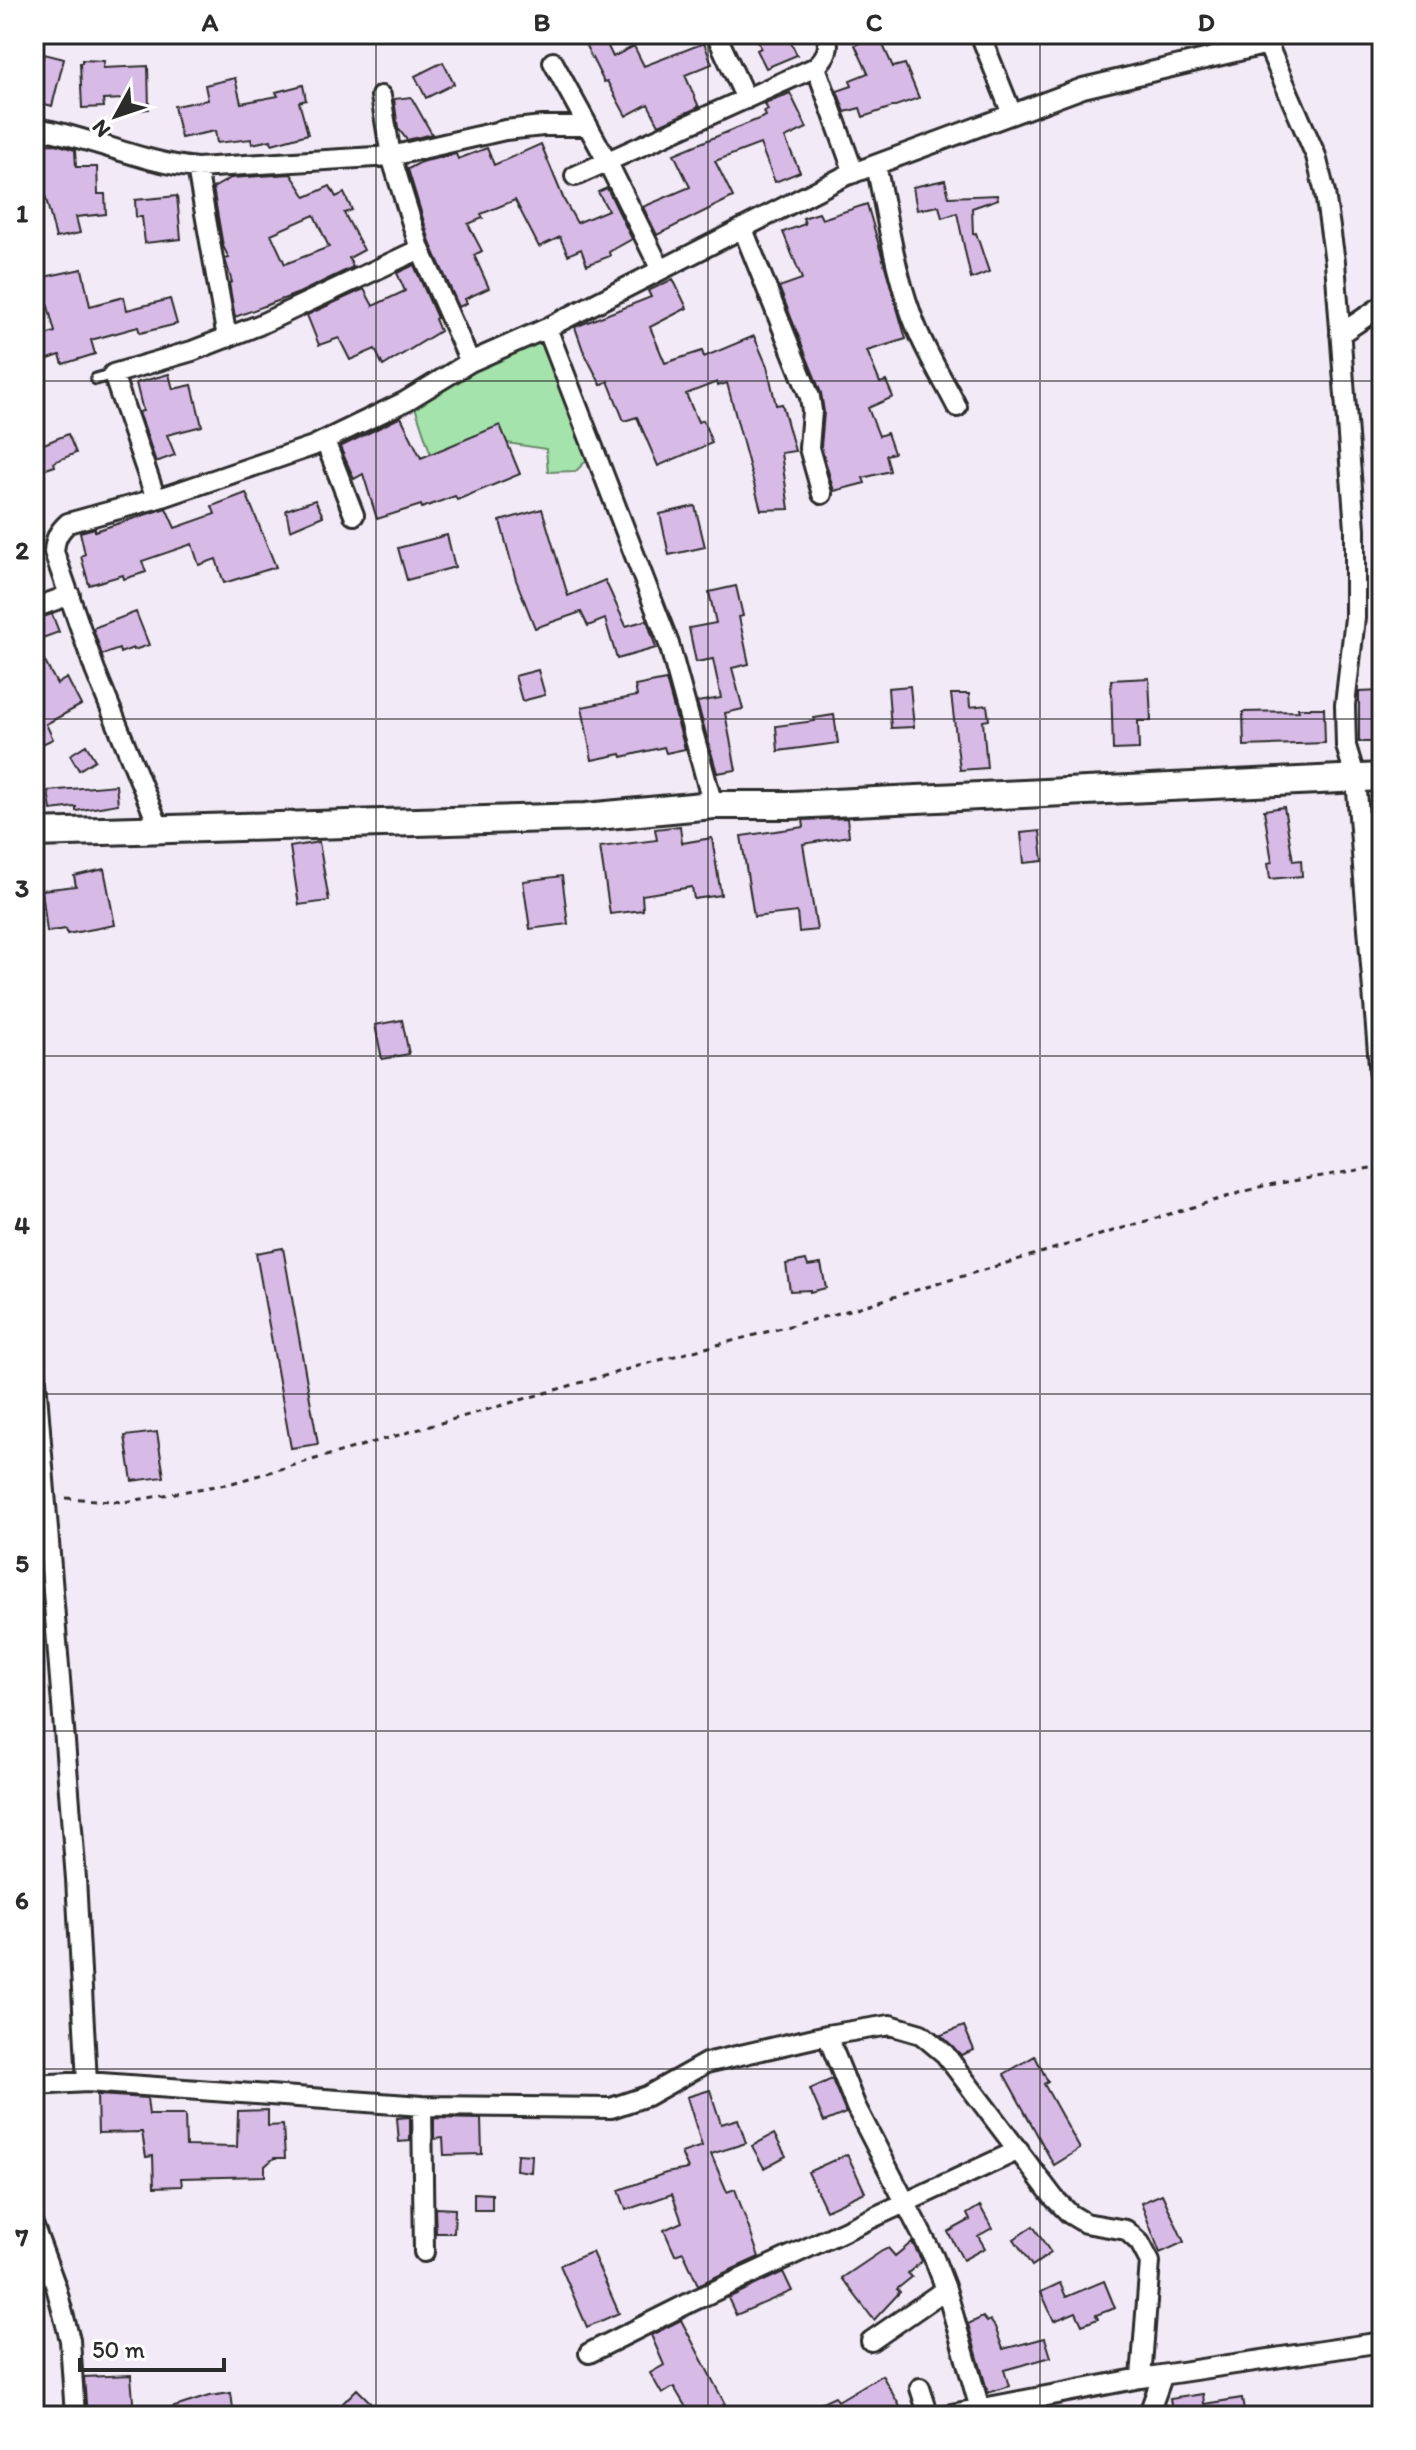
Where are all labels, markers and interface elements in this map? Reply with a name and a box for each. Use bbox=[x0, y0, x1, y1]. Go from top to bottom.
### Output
text: A bbox=[201, 6, 219, 38]
text: B bbox=[534, 6, 551, 38]
text: C bbox=[866, 6, 883, 38]
text: D bbox=[1197, 6, 1215, 38]
north arrow bbox=[76, 76, 156, 156]
text: N bbox=[86, 114, 116, 143]
text: 1 bbox=[16, 197, 28, 229]
text: 2 bbox=[15, 534, 29, 566]
text: 3 bbox=[15, 872, 29, 904]
text: 4 bbox=[14, 1209, 30, 1241]
text: 5 bbox=[15, 1547, 29, 1579]
text: 6 bbox=[15, 1884, 29, 1916]
text: 7 bbox=[15, 2221, 29, 2253]
scale bar bbox=[80, 2322, 224, 2372]
text: 50 m bbox=[92, 2335, 145, 2364]

